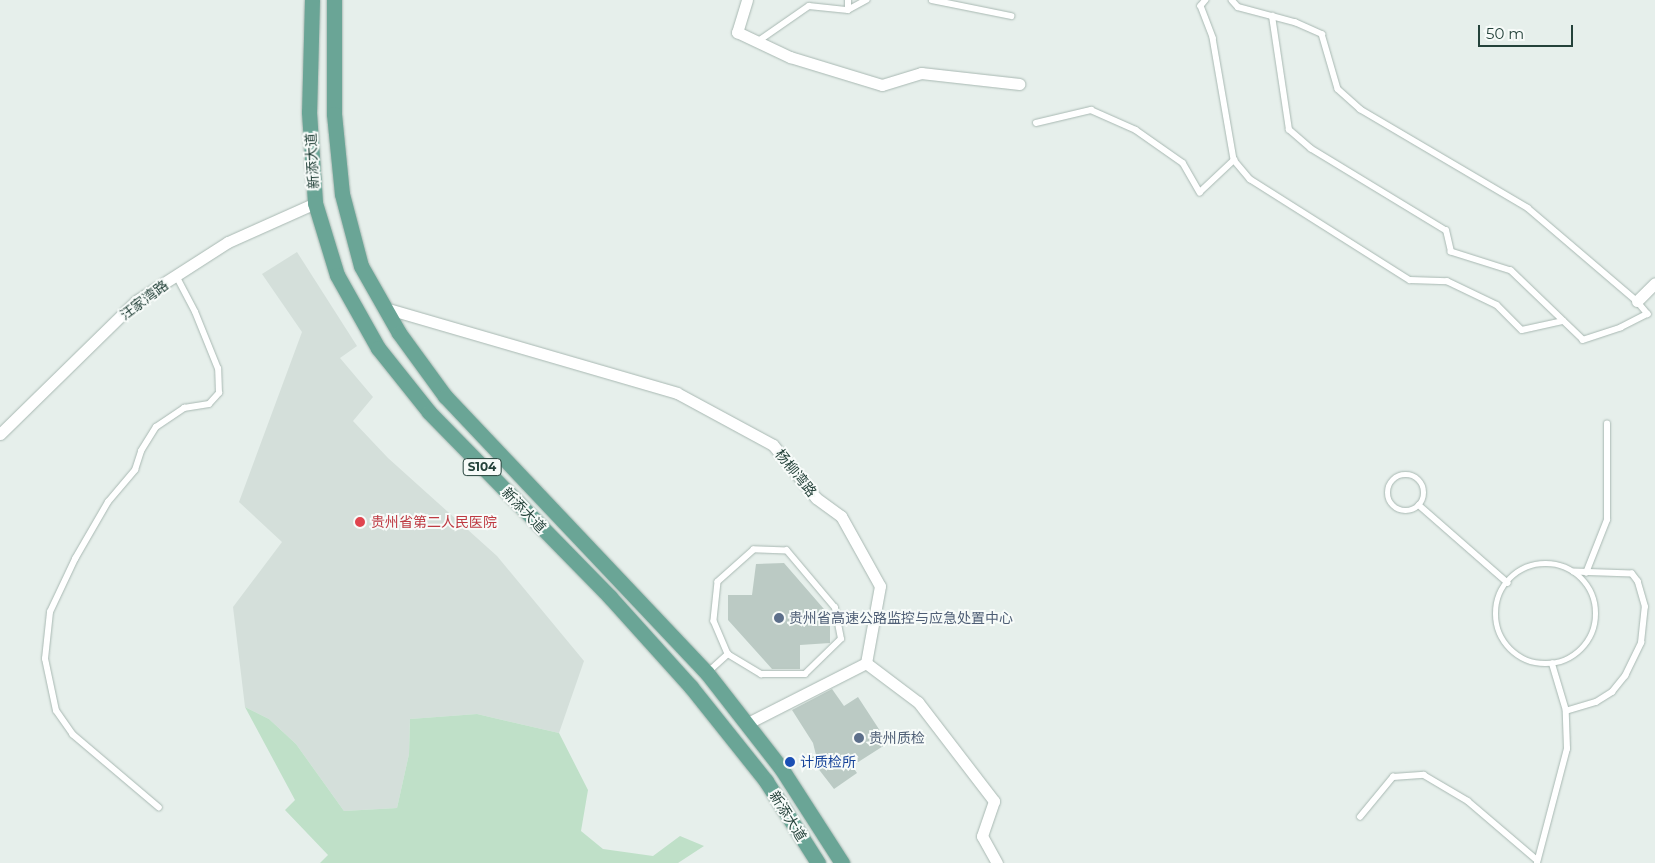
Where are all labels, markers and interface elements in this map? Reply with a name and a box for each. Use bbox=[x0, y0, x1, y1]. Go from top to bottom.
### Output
scale bar bbox=[1480, 15, 1575, 47]
text: 50 m bbox=[1486, 24, 1524, 43]
street label: 新添大道 bbox=[302, 133, 322, 189]
street label: 汪家湾路 bbox=[117, 276, 171, 324]
street label: 杨柳湾路 bbox=[772, 446, 820, 500]
road number: S104 bbox=[462, 458, 502, 477]
street label: 新添大道 bbox=[499, 484, 549, 536]
place label: 贵州省第二人民医院 bbox=[371, 514, 497, 530]
marker: 贵州省第二人民医院 bbox=[353, 515, 367, 529]
place label: 贵州省高速公路监控与应急处置中心 bbox=[789, 610, 1013, 626]
marker: 贵州省高速公路监控与应急处置中心 bbox=[773, 612, 785, 624]
place label: 贵州质检 bbox=[869, 730, 925, 746]
marker: 贵州质检 bbox=[853, 732, 865, 744]
place label: 计质检所 bbox=[800, 754, 856, 770]
marker: 计质检所 bbox=[784, 756, 796, 768]
street label: 新添大道 bbox=[766, 788, 810, 844]

